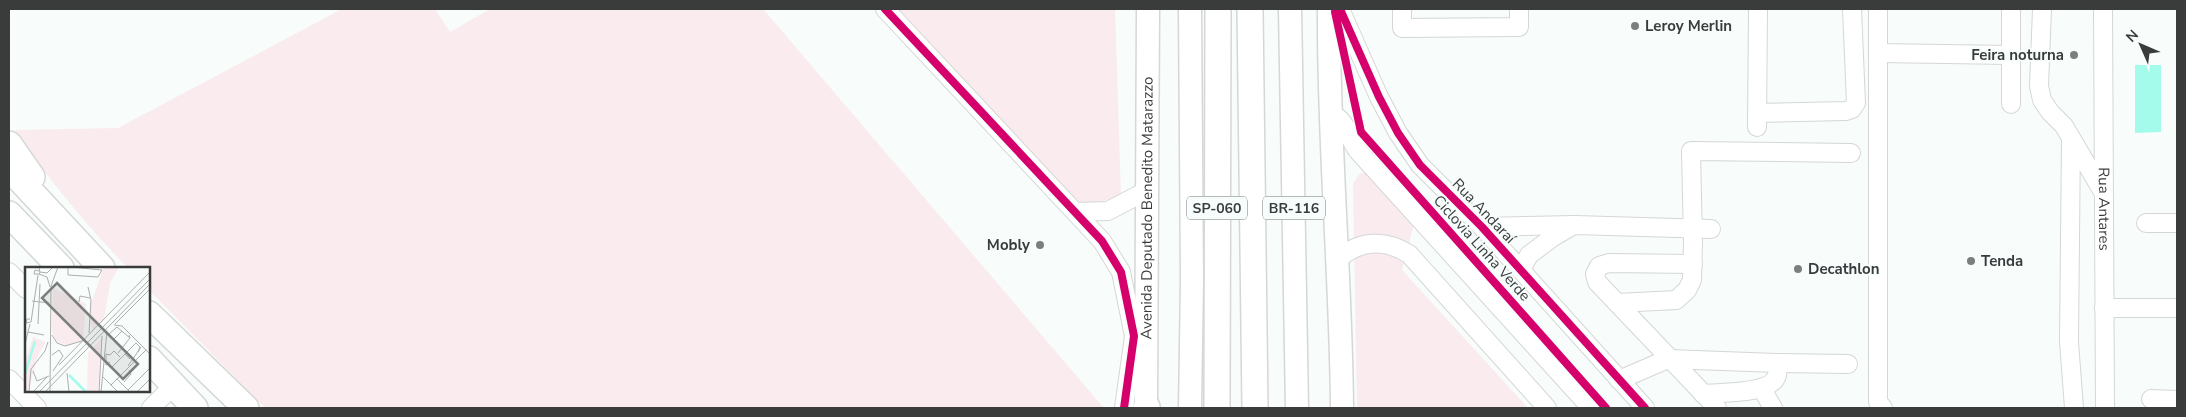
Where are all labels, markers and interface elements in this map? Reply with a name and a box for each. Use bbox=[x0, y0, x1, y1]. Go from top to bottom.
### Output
place label: Leroy Merlin bbox=[1645, 16, 1732, 36]
marker: Leroy Merlin bbox=[1629, 20, 1641, 32]
north arrow bbox=[2116, 20, 2166, 70]
text: N bbox=[2122, 26, 2143, 47]
place label: Feira noturna bbox=[1971, 45, 2064, 65]
marker: Feira noturna bbox=[2068, 49, 2080, 61]
street label: Avenida Deputado Benedito Matarazzo bbox=[1136, 77, 1158, 339]
street label: Rua Antares bbox=[2094, 167, 2114, 251]
street label: Rua Andaraí bbox=[1448, 174, 1521, 249]
street label: Ciclovia Linha Verde bbox=[1429, 191, 1535, 305]
road number: SP-060 bbox=[1187, 197, 1247, 220]
road number: BR-116 bbox=[1263, 197, 1325, 220]
place label: Mobly bbox=[987, 235, 1030, 255]
marker: Mobly bbox=[1034, 239, 1046, 251]
place label: Tenda bbox=[1981, 251, 2023, 271]
marker: Tenda bbox=[1965, 255, 1977, 267]
place label: Decathlon bbox=[1808, 259, 1879, 279]
marker: Decathlon bbox=[1792, 263, 1804, 275]
inset map bbox=[25, 267, 150, 392]

